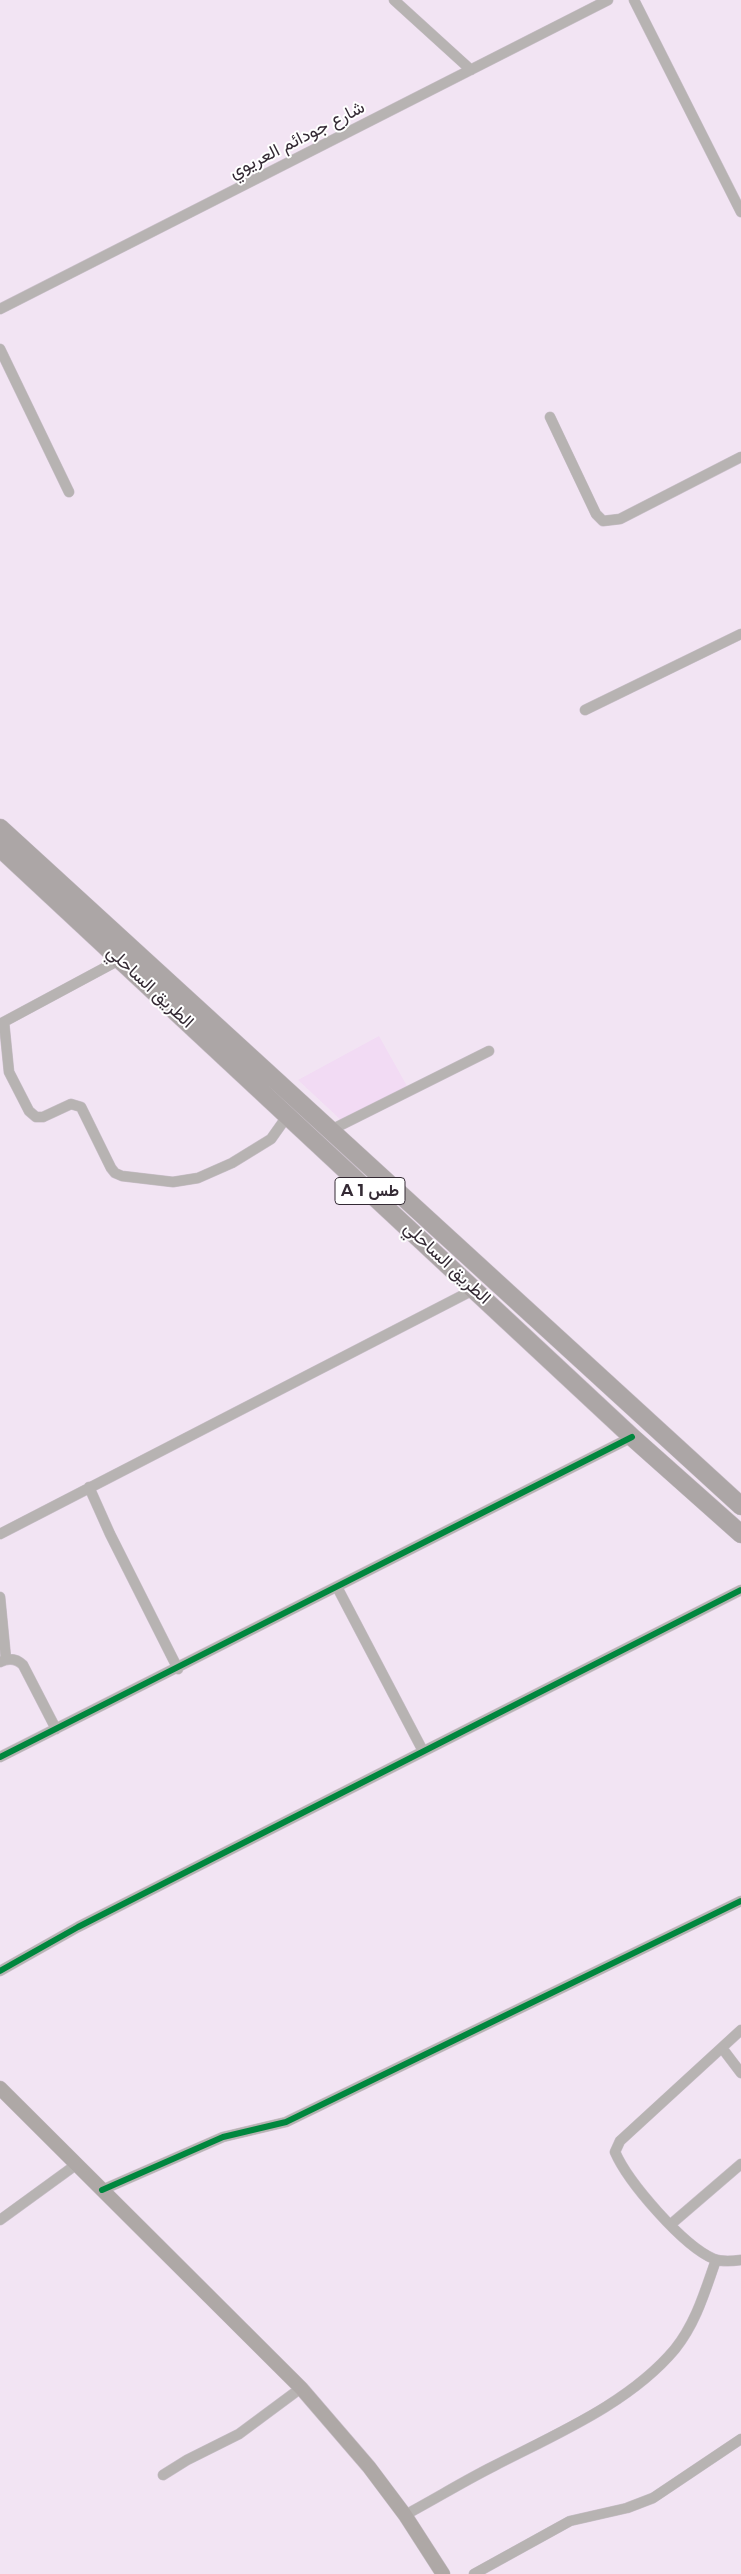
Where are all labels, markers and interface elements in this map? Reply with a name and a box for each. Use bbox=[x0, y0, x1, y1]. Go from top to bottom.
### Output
street label: شارع جودائم العريوي bbox=[226, 96, 368, 184]
street label: الطريق الساحلي bbox=[102, 941, 198, 1033]
road number: A 1 طس bbox=[335, 1178, 405, 1204]
street label: الطريق الساحلي bbox=[399, 1217, 495, 1309]

